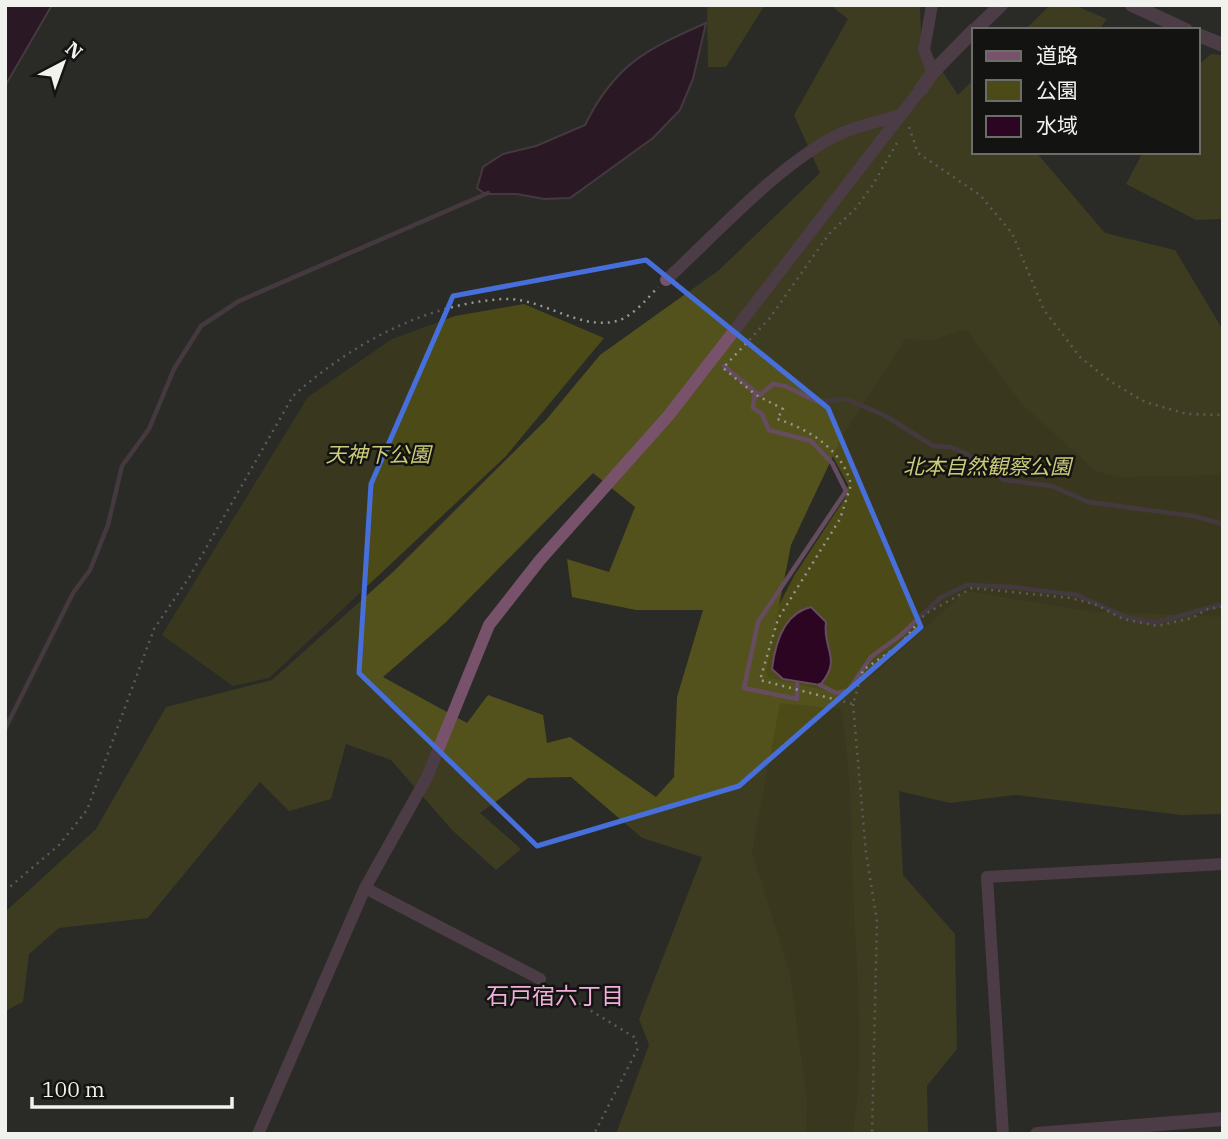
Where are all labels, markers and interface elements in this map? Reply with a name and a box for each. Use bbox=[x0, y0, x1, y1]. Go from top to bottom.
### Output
north arrow bbox=[28, 28, 98, 98]
legend bbox=[972, 28, 1200, 154]
text: N bbox=[61, 36, 88, 64]
text: 道路 bbox=[1036, 41, 1078, 69]
text: 公園 bbox=[1036, 76, 1078, 104]
text: 水域 bbox=[1036, 111, 1078, 139]
park label: 天神下公園 bbox=[326, 440, 433, 468]
park label: 北本自然観察公園 bbox=[903, 452, 1074, 480]
district label: 石戸宿六丁目 bbox=[486, 980, 624, 1010]
scale bar bbox=[32, 1066, 231, 1110]
text: 100 m bbox=[42, 1075, 105, 1103]

